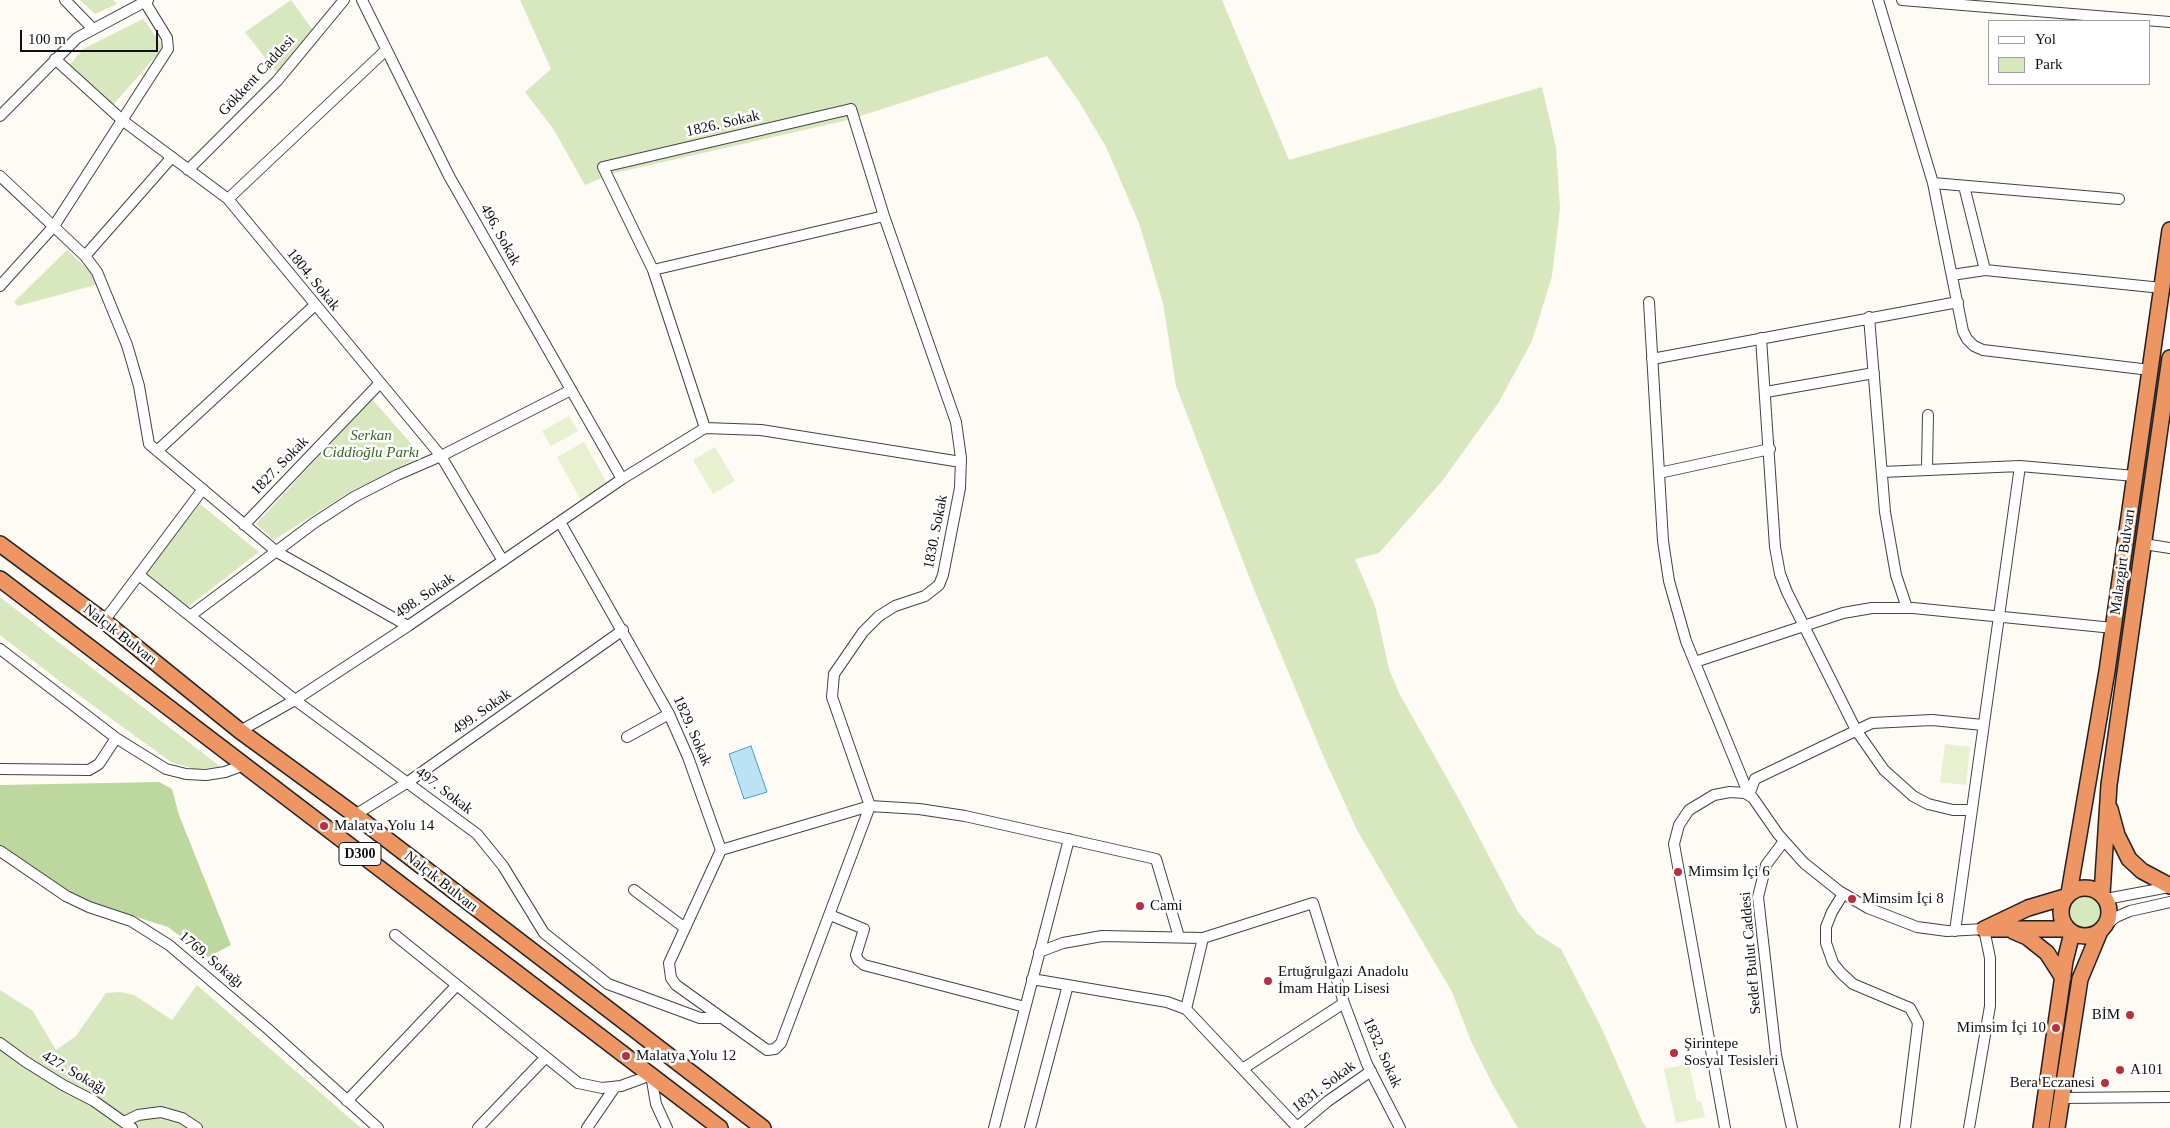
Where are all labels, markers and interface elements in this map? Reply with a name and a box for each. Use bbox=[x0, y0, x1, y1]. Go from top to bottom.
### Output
scale bar bbox=[22, 20, 160, 52]
legend bbox=[1988, 20, 2150, 85]
text: 100 m bbox=[28, 31, 66, 47]
text: Yol bbox=[2035, 31, 2056, 47]
street label: Gökkent Caddesi bbox=[215, 32, 299, 120]
text: Park bbox=[2035, 56, 2063, 72]
street label: 1826. Sokak bbox=[684, 107, 762, 141]
street label: 496. Sokak bbox=[476, 201, 524, 269]
street label: 1804. Sokak bbox=[282, 245, 344, 315]
park label: Serkan Ciddioğlu Parkı bbox=[322, 427, 420, 462]
street label: 1827. Sokak bbox=[247, 433, 313, 499]
street label: 1830. Sokak bbox=[920, 493, 952, 571]
street label: Malazgirt Bulvarı bbox=[2107, 508, 2139, 616]
street label: 498. Sokak bbox=[392, 570, 458, 622]
street label: Nalçık Bulvarı bbox=[80, 601, 160, 669]
street label: 499. Sokak bbox=[449, 685, 515, 739]
street label: 1829. Sokak bbox=[669, 693, 715, 769]
street label: 497. Sokak bbox=[412, 764, 476, 818]
place label: Malatya Yolu 14 bbox=[334, 817, 434, 835]
marker: Malatya Yolu 14 bbox=[318, 820, 330, 832]
road number: D300 bbox=[339, 842, 381, 866]
street label: Nalçık Bulvarı bbox=[401, 848, 481, 916]
place label: Mimsim İçi 6 bbox=[1688, 863, 1770, 881]
marker: Mimsim İçi 6 bbox=[1672, 866, 1684, 878]
place label: Mimsim İçi 8 bbox=[1862, 890, 1944, 908]
street label: Sedef Bulut Caddesi bbox=[1737, 891, 1765, 1015]
marker: Mimsim İçi 8 bbox=[1846, 893, 1858, 905]
place label: Cami bbox=[1150, 897, 1182, 915]
marker: Cami bbox=[1134, 900, 1146, 912]
street label: 1769. Sokağı bbox=[175, 928, 247, 992]
place label: Ertuğrulgazi Anadolu İmam Hatip Lisesi bbox=[1278, 963, 1408, 998]
marker: Ertuğrulgazi Anadolu İmam Hatip Lisesi bbox=[1262, 975, 1274, 987]
place label: BİM bbox=[2092, 1006, 2120, 1024]
marker: BİM bbox=[2124, 1009, 2136, 1021]
street label: 1832. Sokak bbox=[1359, 1015, 1405, 1091]
place label: Mimsim İçi 10 bbox=[1957, 1019, 2046, 1037]
marker: Mimsim İçi 10 bbox=[2050, 1022, 2062, 1034]
place label: Şirintepe Sosyal Tesisleri bbox=[1684, 1035, 1778, 1070]
street label: 427. Sokağı bbox=[38, 1047, 110, 1099]
place label: Malatya Yolu 12 bbox=[636, 1047, 736, 1065]
marker: Şirintepe Sosyal Tesisleri bbox=[1668, 1047, 1680, 1059]
marker: Malatya Yolu 12 bbox=[620, 1050, 632, 1062]
street label: 1831. Sokak bbox=[1289, 1057, 1359, 1117]
place label: A101 bbox=[2130, 1061, 2163, 1079]
marker: A101 bbox=[2114, 1064, 2126, 1076]
place label: Bera Eczanesi bbox=[2010, 1074, 2095, 1092]
marker: Bera Eczanesi bbox=[2099, 1077, 2111, 1089]

